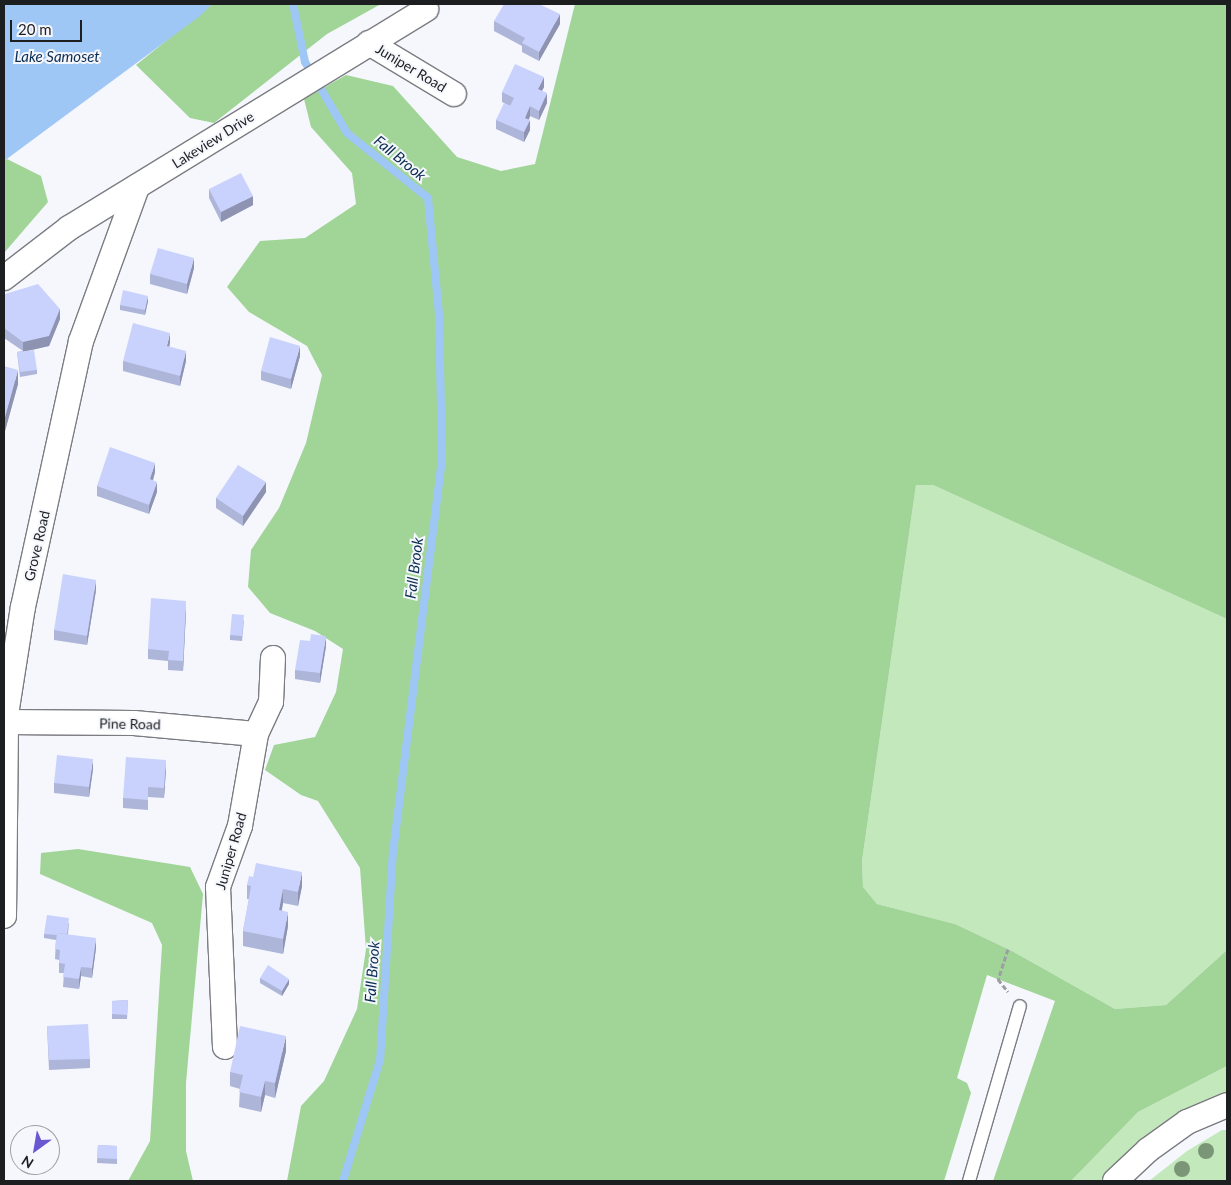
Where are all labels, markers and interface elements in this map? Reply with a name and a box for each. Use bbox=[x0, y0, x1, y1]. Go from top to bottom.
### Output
scale bar bbox=[12, 10, 85, 42]
text: 20 m bbox=[18, 20, 52, 38]
street label: Juniper Road bbox=[373, 40, 449, 96]
water label: Lake Samoset bbox=[14, 48, 100, 66]
street label: Lakeview Drive bbox=[169, 108, 257, 172]
water label: Fall Brook bbox=[370, 132, 430, 184]
street label: Grove Road bbox=[21, 509, 53, 583]
water label: Fall Brook bbox=[401, 536, 427, 600]
street label: Pine Road bbox=[99, 715, 161, 733]
street label: Juniper Road bbox=[212, 810, 250, 892]
water label: Fall Brook bbox=[361, 941, 383, 1003]
north arrow bbox=[10, 1125, 60, 1175]
text: N bbox=[18, 1152, 36, 1172]

